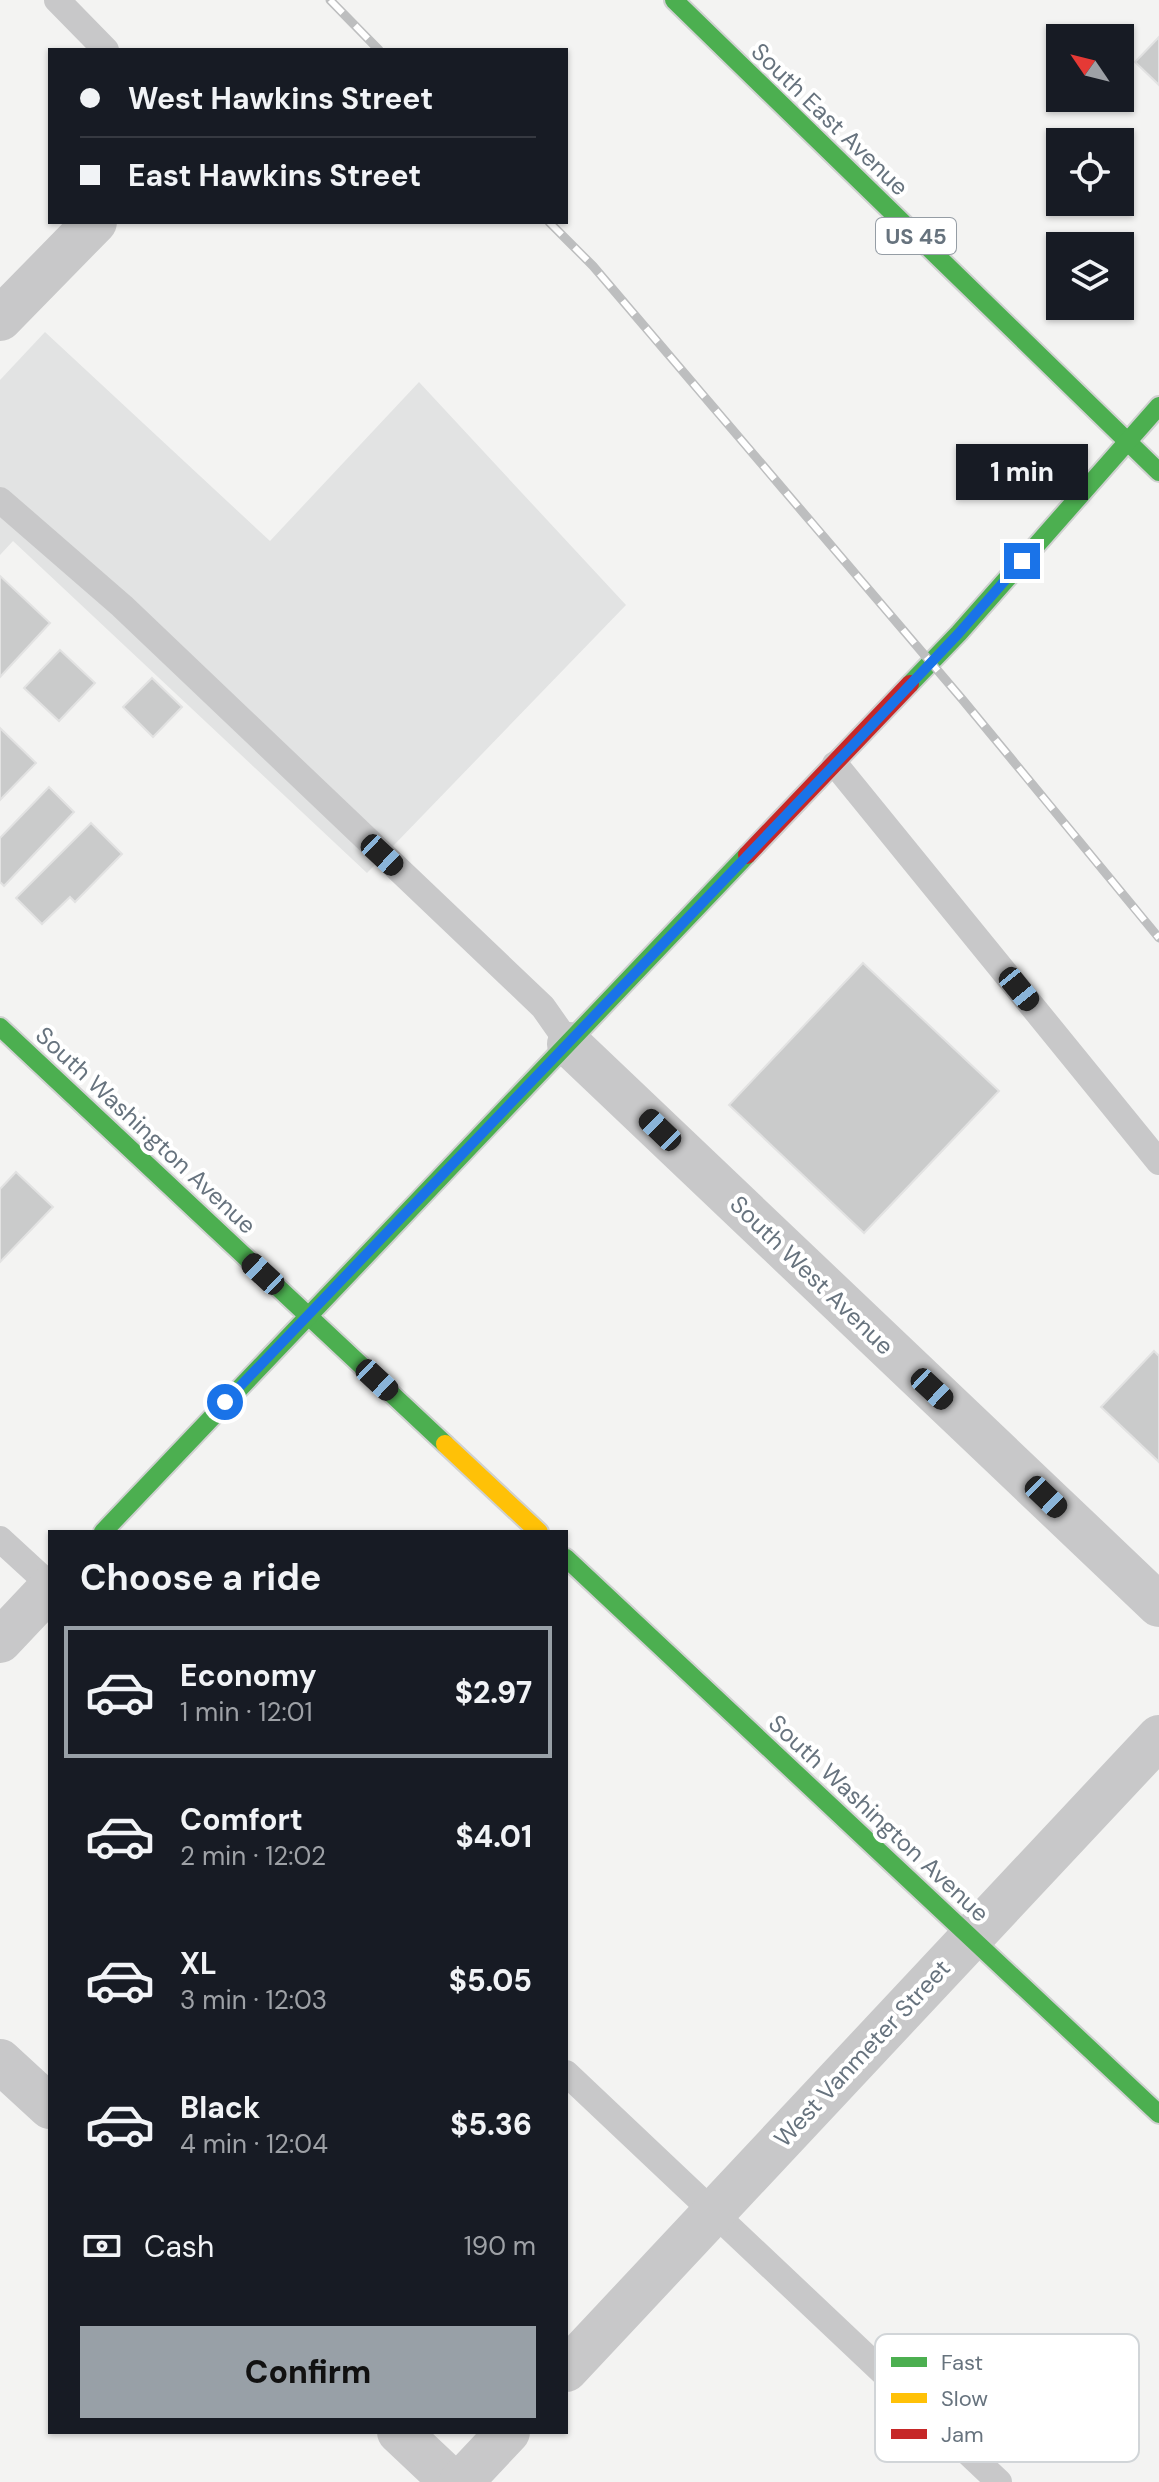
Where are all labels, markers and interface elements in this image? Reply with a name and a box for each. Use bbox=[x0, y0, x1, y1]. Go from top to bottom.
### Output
north arrow bbox=[1046, 24, 1134, 112]
map controls bbox=[1046, 24, 1134, 320]
street label: South East Avenue bbox=[745, 36, 915, 202]
text: West Hawkins Street bbox=[128, 79, 433, 118]
button: locate bbox=[1046, 128, 1134, 216]
text: East Hawkins Street bbox=[128, 156, 421, 195]
road number: US 45 bbox=[876, 218, 956, 254]
button: layers bbox=[1046, 232, 1134, 320]
callout: 1 min bbox=[956, 445, 1088, 501]
text: 1 min bbox=[990, 455, 1054, 489]
route end bbox=[1004, 543, 1040, 579]
car bbox=[356, 830, 408, 880]
car bbox=[995, 963, 1043, 1015]
street label: South Washington Avenue bbox=[29, 1020, 263, 1240]
car bbox=[634, 1105, 686, 1155]
street label: South West Avenue bbox=[724, 1189, 900, 1361]
car bbox=[237, 1249, 289, 1299]
car bbox=[351, 1355, 403, 1405]
car bbox=[906, 1364, 958, 1414]
route start bbox=[207, 1384, 243, 1420]
car bbox=[1020, 1472, 1072, 1522]
text: Choose a ride bbox=[80, 1554, 321, 1601]
icon: car bbox=[84, 1656, 156, 1728]
text: Economy bbox=[180, 1656, 317, 1695]
text: $2.97 bbox=[455, 1673, 532, 1712]
text: 1 min · 12:01 bbox=[180, 1695, 313, 1729]
street label: South Washington Avenue bbox=[762, 1708, 996, 1928]
icon: car bbox=[84, 1800, 156, 1872]
text: Comfort bbox=[180, 1800, 303, 1839]
text: $4.01 bbox=[455, 1817, 532, 1856]
text: 2 min · 12:02 bbox=[180, 1839, 326, 1873]
icon: car bbox=[84, 1944, 156, 2016]
text: XL bbox=[180, 1944, 217, 1983]
street label: West Vanmeter Street bbox=[767, 1953, 957, 2153]
text: $5.05 bbox=[449, 1961, 532, 2000]
text: 3 min · 12:03 bbox=[180, 1983, 327, 2017]
icon: car bbox=[84, 2088, 156, 2160]
text: Black bbox=[180, 2088, 260, 2127]
text: $5.36 bbox=[450, 2105, 532, 2144]
text: 4 min · 12:04 bbox=[180, 2127, 328, 2161]
icon: cash bbox=[80, 2224, 124, 2268]
text: Cash bbox=[144, 2227, 214, 2266]
text: 190 m bbox=[464, 2229, 536, 2263]
button: Confirm bbox=[80, 2326, 536, 2418]
legend bbox=[875, 2334, 1139, 2462]
text: Fast bbox=[941, 2348, 983, 2377]
text: Slow bbox=[941, 2384, 988, 2413]
text: Jam bbox=[941, 2420, 984, 2449]

